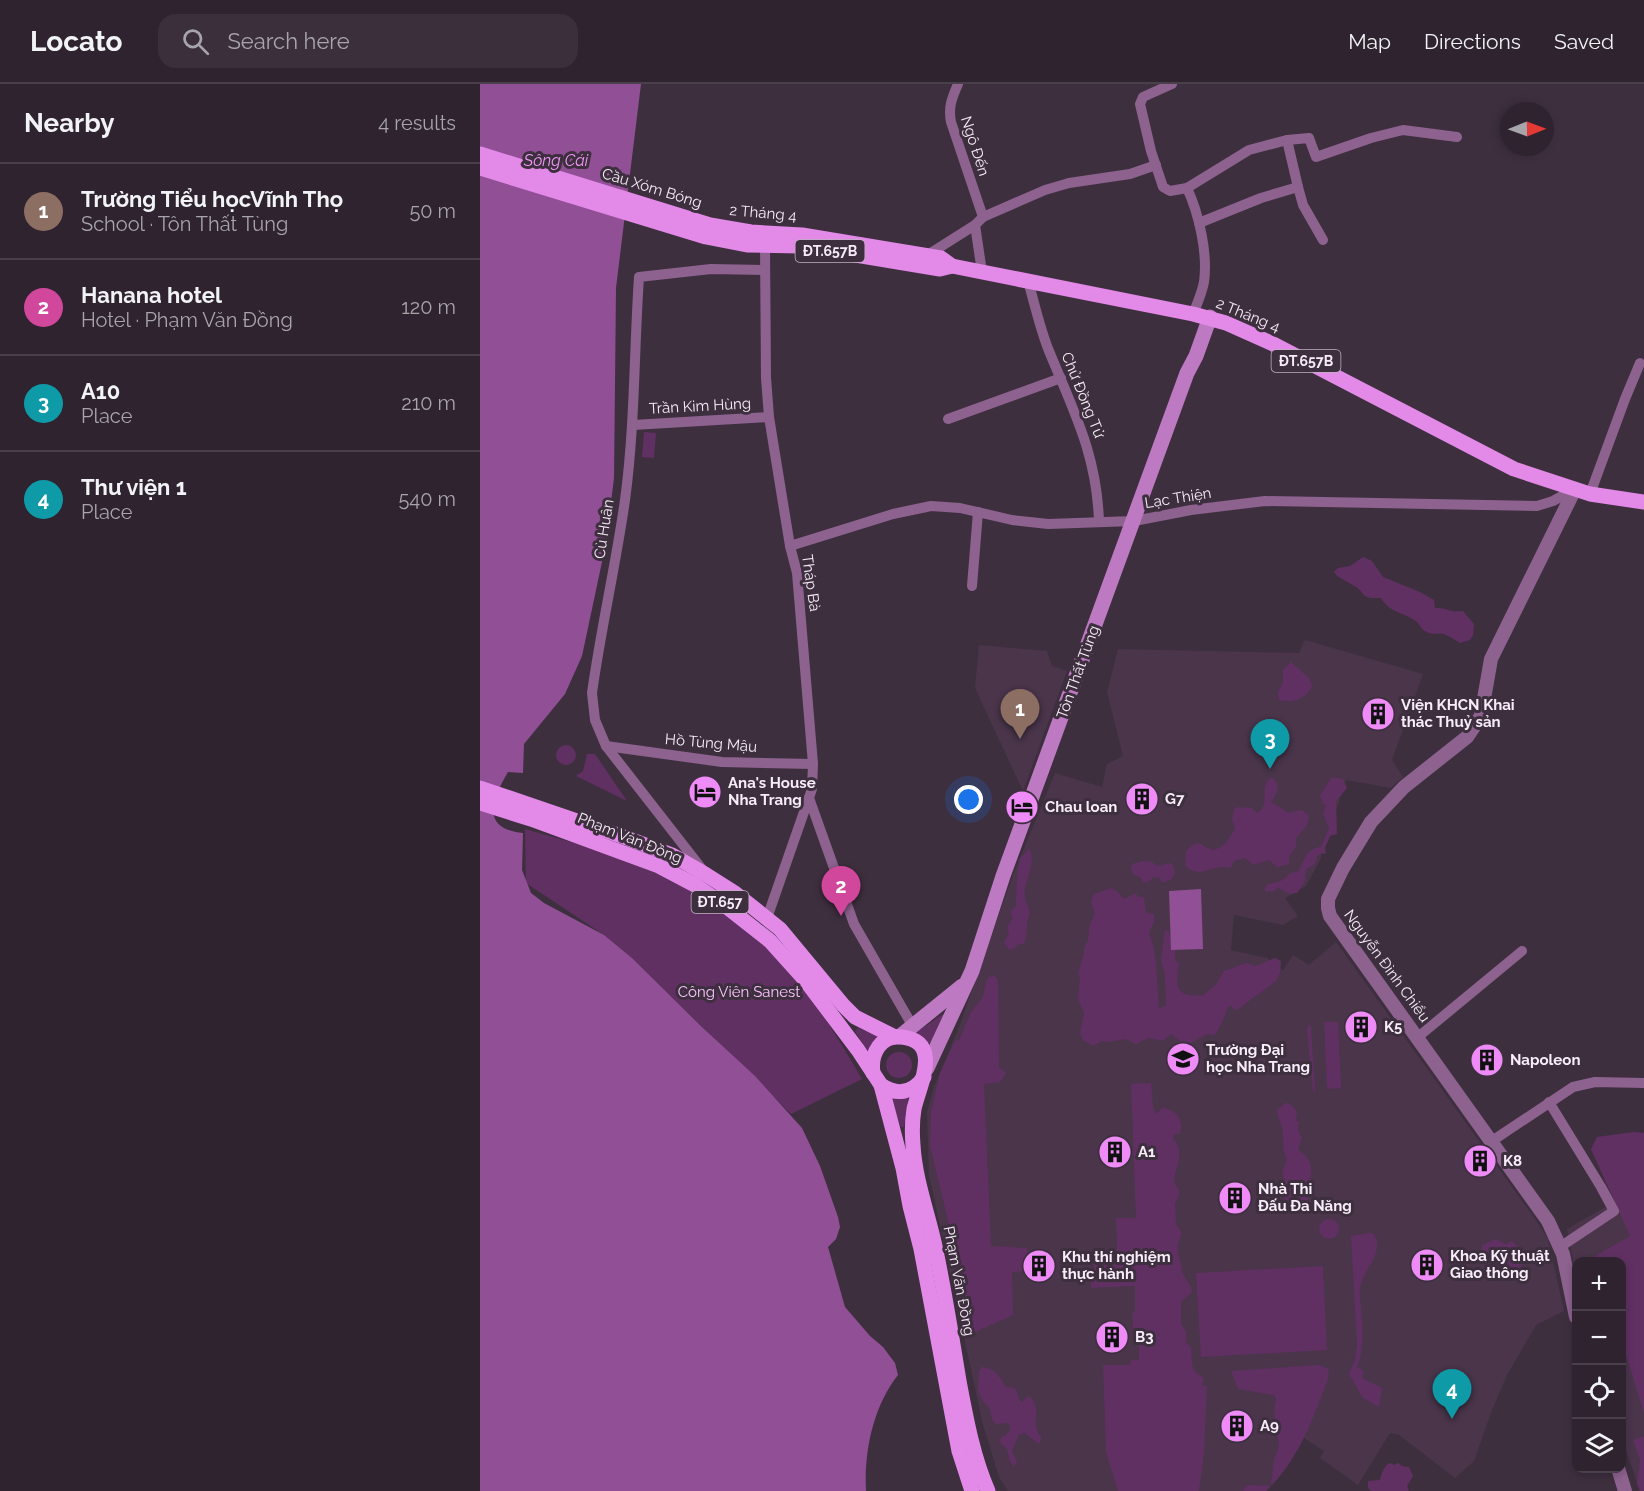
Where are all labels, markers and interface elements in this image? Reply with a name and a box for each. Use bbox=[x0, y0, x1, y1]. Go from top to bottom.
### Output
search box bbox=[158, 14, 578, 68]
text: Locato bbox=[30, 25, 122, 58]
icon: search bbox=[179, 25, 212, 58]
text: Search here bbox=[227, 28, 350, 54]
text: Map bbox=[1348, 29, 1391, 54]
text: Directions bbox=[1424, 29, 1521, 54]
text: Saved bbox=[1554, 29, 1614, 54]
north arrow bbox=[1500, 102, 1554, 156]
text: Nearby bbox=[24, 108, 114, 138]
text: 4 results bbox=[378, 111, 456, 135]
street label: Ngô Đến bbox=[957, 114, 993, 178]
water label: Sông Cái bbox=[523, 151, 589, 170]
street label: Cầu Xóm Bóng bbox=[600, 164, 704, 212]
text: Trường Tiểu họcVĩnh Thọ bbox=[81, 186, 343, 212]
text: 1 bbox=[39, 199, 48, 223]
text: 50 m bbox=[409, 199, 456, 223]
street label: 2 Tháng 4 bbox=[729, 201, 797, 225]
text: School · Tôn Thất Tùng bbox=[81, 212, 288, 236]
road number: ĐT.657B bbox=[796, 240, 865, 262]
text: Hanana hotel bbox=[81, 282, 222, 308]
street label: 2 Tháng 4 bbox=[1213, 294, 1283, 336]
text: 2 bbox=[38, 295, 49, 319]
text: 120 m bbox=[401, 295, 456, 319]
text: Hotel · Phạm Văn Đồng bbox=[81, 308, 293, 332]
street label: Chử Đồng Tử bbox=[1058, 349, 1109, 442]
road number: ĐT.657B bbox=[1272, 350, 1340, 372]
text: A10 bbox=[81, 378, 120, 404]
text: 3 bbox=[38, 391, 49, 415]
text: 210 m bbox=[401, 391, 456, 415]
street label: Trần Kim Hùng bbox=[648, 394, 752, 418]
text: Place bbox=[81, 404, 132, 428]
text: Thư viện 1 bbox=[81, 474, 187, 500]
street label: Lạc Thiện bbox=[1143, 484, 1213, 512]
text: 4 bbox=[38, 487, 49, 511]
text: 540 m bbox=[398, 487, 456, 511]
street label: Cù Huân bbox=[590, 498, 618, 560]
text: Place bbox=[81, 500, 132, 524]
street label: Tháp Bà bbox=[798, 553, 824, 613]
street label: Tôn Thất Tùng bbox=[1053, 623, 1103, 721]
pin: 1 bbox=[1000, 690, 1040, 739]
building icon: Viện KHCN Khai thác Thuỷ sản bbox=[1360, 696, 1396, 732]
place label: Viện KHCN Khai thác Thuỷ sản bbox=[1401, 696, 1515, 731]
pin: 3 bbox=[1250, 720, 1290, 769]
street label: Hồ Tùng Mậu bbox=[664, 730, 758, 756]
hotel icon: Ana's House Nha Trang bbox=[687, 774, 723, 810]
place label: Ana's House Nha Trang bbox=[728, 774, 816, 809]
building icon: G7 bbox=[1124, 781, 1160, 817]
your location bbox=[954, 785, 983, 814]
hotel icon: Chau loan bbox=[1004, 789, 1040, 825]
place label: G7 bbox=[1165, 790, 1185, 808]
place label: Chau loan bbox=[1045, 798, 1117, 816]
street label: Phạm Văn Đồng bbox=[575, 809, 685, 867]
pin: 2 bbox=[822, 866, 860, 916]
road number: ĐT.657 bbox=[692, 891, 748, 913]
street label: Nguyễn Đình Chiểu bbox=[1340, 906, 1434, 1026]
park label: Công Viên Sanest bbox=[678, 983, 800, 1001]
building icon: K5 bbox=[1343, 1009, 1379, 1045]
place label: K5 bbox=[1384, 1018, 1402, 1036]
school or university icon: Trường Đại học Nha Trang bbox=[1165, 1041, 1201, 1077]
place label: Trường Đại học Nha Trang bbox=[1206, 1041, 1310, 1076]
building icon: Napoleon bbox=[1469, 1042, 1505, 1078]
place label: Napoleon bbox=[1510, 1051, 1580, 1069]
building icon: A1 bbox=[1097, 1134, 1133, 1170]
place label: A1 bbox=[1138, 1143, 1156, 1161]
building icon: K8 bbox=[1462, 1143, 1498, 1179]
place label: K8 bbox=[1503, 1152, 1522, 1170]
building icon: Nhà Thi Đấu Đa Năng bbox=[1217, 1180, 1253, 1216]
place label: Nhà Thi Đấu Đa Năng bbox=[1258, 1180, 1352, 1215]
street label: Phạm Văn Đồng bbox=[940, 1225, 978, 1337]
building icon: Khoa Kỹ thuật Giao thông bbox=[1409, 1247, 1445, 1283]
place label: Khoa Kỹ thuật Giao thông bbox=[1450, 1247, 1550, 1282]
building icon: Khu thí nghiệm thực hành bbox=[1021, 1248, 1057, 1284]
place label: Khu thí nghiệm thực hành bbox=[1062, 1248, 1171, 1283]
map controls bbox=[1572, 1257, 1626, 1473]
button: + bbox=[1572, 1257, 1626, 1311]
button: − bbox=[1572, 1311, 1626, 1365]
building icon: B3 bbox=[1094, 1319, 1130, 1355]
place label: B3 bbox=[1135, 1328, 1154, 1346]
button: locate bbox=[1572, 1365, 1626, 1419]
pin: 4 bbox=[1432, 1370, 1472, 1419]
building icon: A9 bbox=[1219, 1408, 1255, 1444]
place label: A9 bbox=[1260, 1417, 1279, 1435]
button: layers bbox=[1572, 1419, 1626, 1473]

